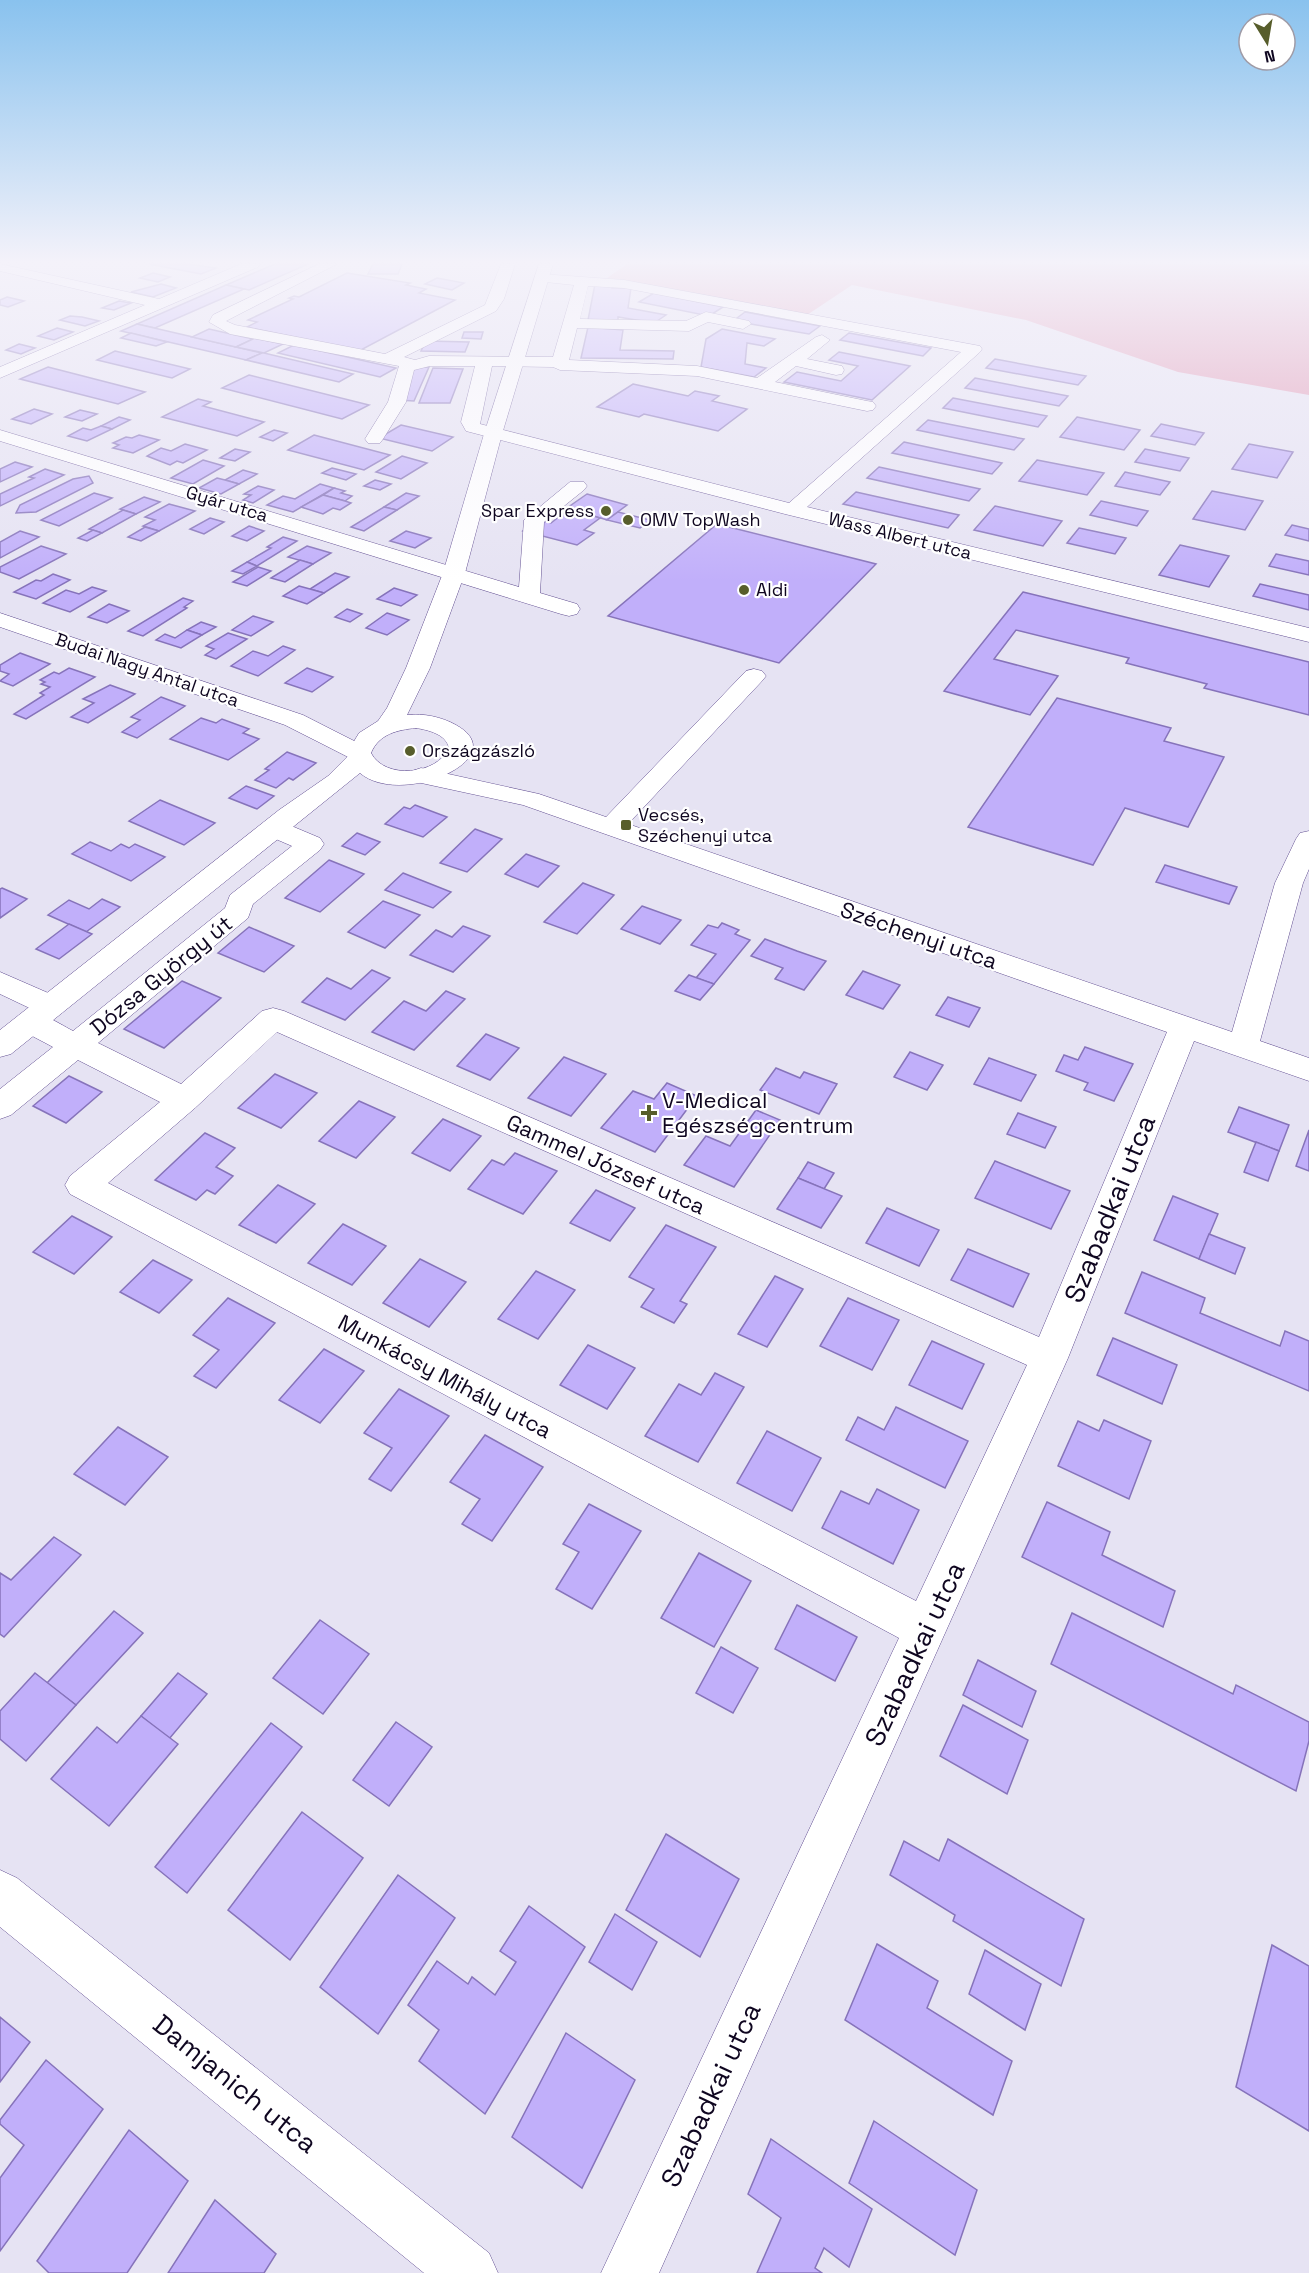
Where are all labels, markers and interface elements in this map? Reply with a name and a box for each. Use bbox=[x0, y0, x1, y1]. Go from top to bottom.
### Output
north arrow bbox=[1237, 12, 1297, 72]
text: N bbox=[1262, 45, 1277, 68]
street label: Gyár utca bbox=[183, 480, 271, 527]
place label: Spar Express bbox=[481, 499, 594, 522]
marker: Spar Express bbox=[599, 504, 613, 518]
street label: Wass Albert utca bbox=[826, 507, 974, 564]
place label: OMV TopWash bbox=[640, 508, 761, 531]
marker: OMV TopWash bbox=[621, 513, 635, 527]
place label: Aldi bbox=[756, 578, 788, 601]
marker: Aldi bbox=[737, 583, 751, 597]
street label: Budai Nagy Antal utca bbox=[52, 627, 242, 712]
place label: Országzászló bbox=[422, 739, 535, 762]
marker: Országzászló bbox=[403, 744, 417, 758]
place label: Vecsés, Széchenyi utca bbox=[638, 803, 772, 847]
marker: Vecsés, Széchenyi utca bbox=[619, 818, 633, 832]
street label: Széchenyi utca bbox=[837, 895, 1001, 975]
street label: Dózsa György út bbox=[84, 909, 238, 1041]
place label: V-Medical Egészségcentrum bbox=[662, 1086, 854, 1139]
marker: V-Medical Egészségcentrum bbox=[640, 1104, 658, 1122]
street label: Gammel József utca bbox=[502, 1108, 710, 1221]
street label: Szabadkai utca bbox=[1056, 1110, 1163, 1308]
street label: Munkácsy Mihály utca bbox=[333, 1308, 557, 1444]
street label: Szabadkai utca bbox=[857, 1556, 973, 1752]
street label: Szabadkai utca bbox=[653, 1997, 769, 2193]
street label: Damjanich utca bbox=[146, 2007, 325, 2161]

